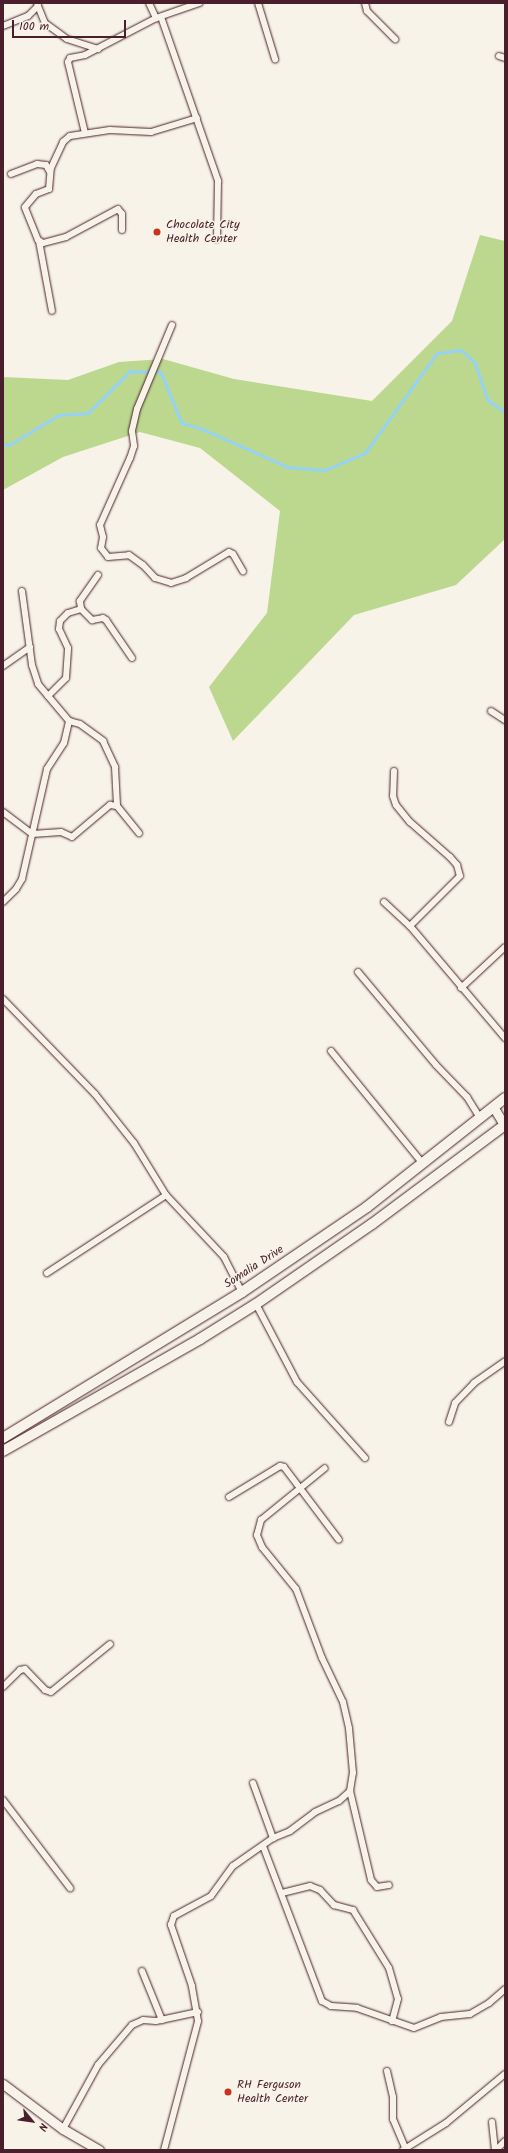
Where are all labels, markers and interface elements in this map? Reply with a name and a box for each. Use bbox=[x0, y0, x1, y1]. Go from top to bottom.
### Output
scale bar bbox=[14, 12, 128, 38]
text: 100 m bbox=[19, 17, 49, 36]
place label: Chocolate City Health Center bbox=[166, 218, 240, 246]
marker: Chocolate City Health Center bbox=[151, 226, 163, 238]
street label: Somalia Drive bbox=[221, 1242, 287, 1292]
place label: RH Ferguson Health Center bbox=[237, 2078, 308, 2106]
marker: RH Ferguson Health Center bbox=[222, 2086, 234, 2098]
north arrow bbox=[12, 2101, 52, 2141]
text: N bbox=[33, 2119, 52, 2134]

